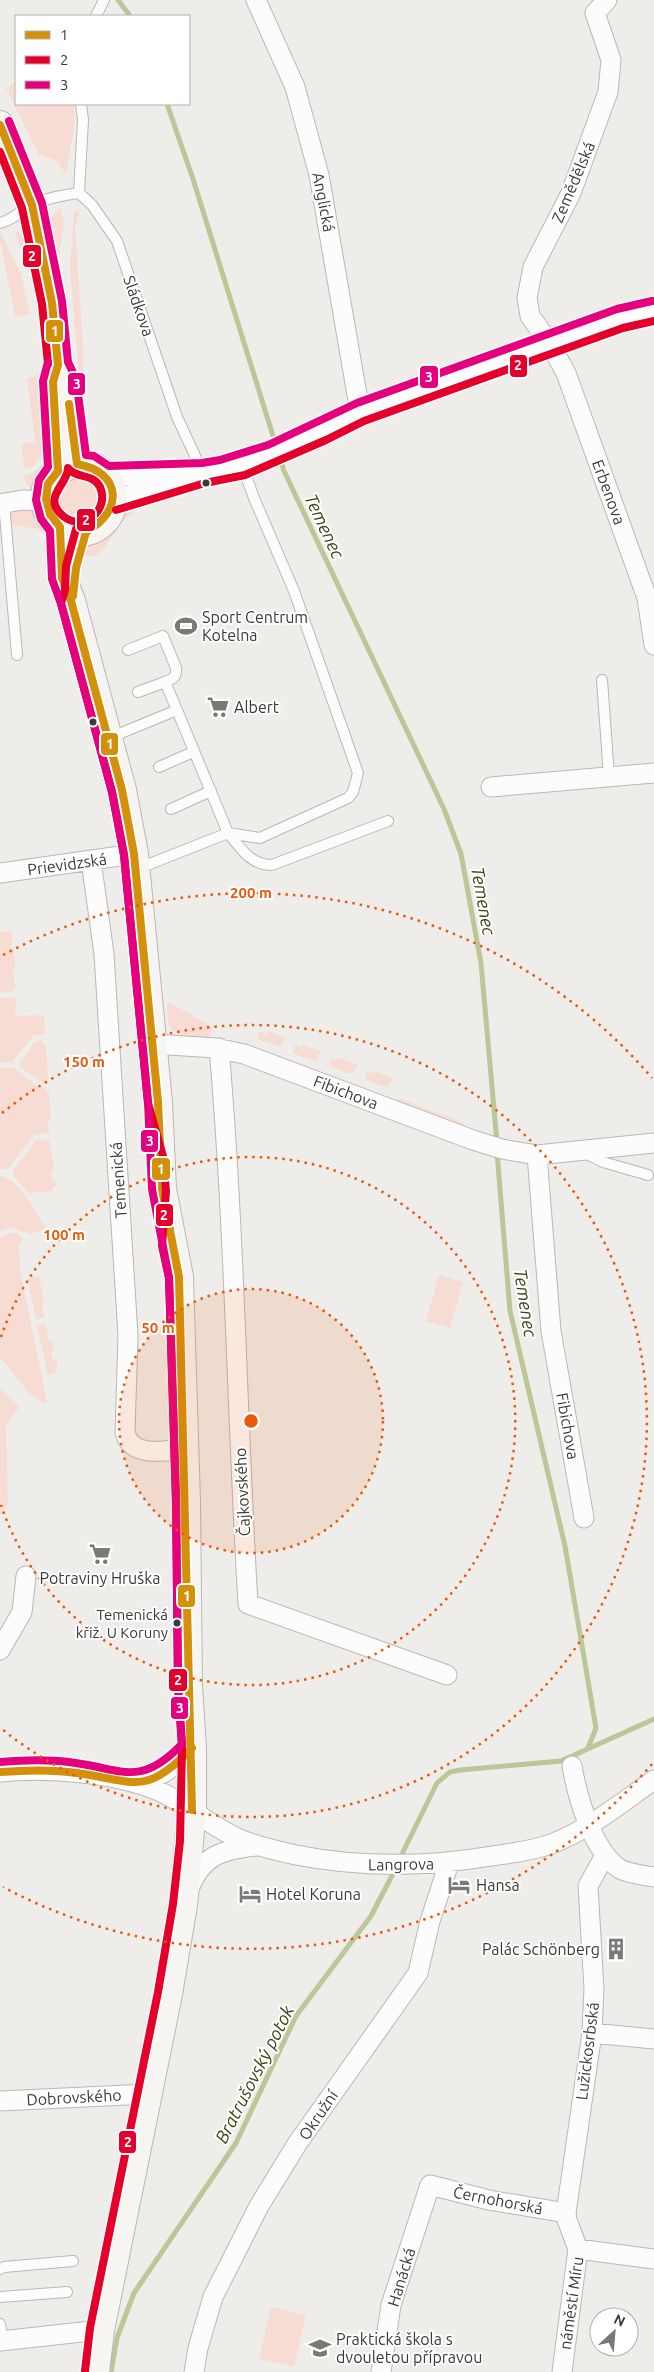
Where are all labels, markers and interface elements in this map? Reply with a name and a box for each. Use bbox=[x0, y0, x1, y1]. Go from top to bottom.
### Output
legend bbox=[15, 15, 190, 105]
text: 1 bbox=[60, 26, 68, 43]
text: 2 bbox=[60, 51, 68, 68]
text: 3 bbox=[60, 76, 68, 93]
street label: Zemědělská bbox=[548, 139, 598, 225]
street label: Anglická bbox=[309, 171, 339, 233]
line badge: 2 bbox=[22, 244, 42, 268]
text: 2 bbox=[28, 248, 36, 264]
street label: Sládkova bbox=[120, 273, 158, 339]
line badge: 1 bbox=[45, 319, 64, 343]
text: 1 bbox=[51, 323, 59, 339]
line badge: 2 bbox=[509, 354, 528, 378]
text: 2 bbox=[514, 357, 522, 373]
line badge: 3 bbox=[419, 365, 439, 389]
text: 3 bbox=[425, 369, 433, 385]
line badge: 3 bbox=[67, 372, 86, 396]
text: 3 bbox=[73, 376, 81, 392]
street label: Erbenova bbox=[589, 457, 629, 527]
unlabelled marker bbox=[201, 478, 211, 488]
water label: Temenec bbox=[301, 490, 349, 562]
line badge: 2 bbox=[76, 508, 96, 532]
text: 2 bbox=[82, 512, 90, 528]
place label: Sport Centrum Kotelna bbox=[202, 608, 308, 644]
sports icon: Sport Centrum Kotelna bbox=[173, 613, 199, 639]
supermarket icon: Albert bbox=[205, 694, 231, 720]
place label: Albert bbox=[234, 698, 280, 716]
unlabelled marker bbox=[88, 717, 98, 727]
line badge: 1 bbox=[100, 732, 119, 756]
text: 1 bbox=[106, 736, 114, 752]
street label: Prievidzská bbox=[26, 850, 108, 878]
water label: Temenec bbox=[468, 865, 500, 937]
text: 200 m bbox=[230, 884, 272, 901]
text: 150 m bbox=[63, 1053, 105, 1070]
street label: Fibichova bbox=[311, 1072, 381, 1112]
line badge: 3 bbox=[140, 1129, 159, 1153]
text: 3 bbox=[146, 1133, 154, 1149]
street label: Temenická bbox=[106, 1141, 130, 1219]
line badge: 1 bbox=[151, 1157, 171, 1181]
text: 1 bbox=[157, 1161, 165, 1177]
line badge: 2 bbox=[155, 1203, 174, 1227]
text: 2 bbox=[160, 1207, 168, 1223]
text: 100 m bbox=[43, 1226, 85, 1243]
water label: Temenec bbox=[511, 1267, 541, 1339]
text: 50 m bbox=[141, 1319, 175, 1336]
street label: Fibichova bbox=[553, 1391, 583, 1461]
centre of rings bbox=[242, 1412, 260, 1430]
street label: Čajkovského bbox=[230, 1447, 253, 1537]
supermarket icon: Potraviny Hruška bbox=[87, 1541, 113, 1567]
place label: Potraviny Hruška bbox=[40, 1569, 160, 1587]
line badge: 1 bbox=[177, 1584, 196, 1608]
text: 1 bbox=[183, 1588, 191, 1604]
place label: Temenická křiž. U Koruny bbox=[76, 1606, 168, 1641]
marker: Temenická křiž. U Koruny bbox=[172, 1618, 182, 1628]
line badge: 2 bbox=[168, 1668, 188, 1692]
text: 2 bbox=[174, 1672, 182, 1688]
line badge: 3 bbox=[170, 1696, 189, 1720]
text: 3 bbox=[176, 1700, 184, 1716]
street label: Langrova bbox=[368, 1854, 434, 1874]
hotel icon: Hansa bbox=[446, 1872, 472, 1898]
place label: Hansa bbox=[476, 1876, 520, 1894]
hotel icon: Hotel Koruna bbox=[237, 1881, 263, 1907]
place label: Hotel Koruna bbox=[266, 1885, 361, 1903]
building icon: Palác Schönberg bbox=[603, 1936, 629, 1962]
place label: Palác Schönberg bbox=[482, 1940, 600, 1958]
water label: Bratrušovský potok bbox=[211, 2001, 298, 2146]
street label: Lužickosrbská bbox=[572, 2001, 602, 2101]
street label: Dobrovského bbox=[26, 2086, 122, 2108]
street label: Okružní bbox=[295, 2086, 342, 2143]
line badge: 2 bbox=[118, 2130, 137, 2154]
text: 2 bbox=[124, 2134, 132, 2150]
street label: Černohorská bbox=[452, 2182, 545, 2218]
street label: Hanácká bbox=[384, 2245, 418, 2309]
street label: náměstí Míru bbox=[556, 2255, 586, 2351]
north arrow bbox=[589, 2307, 639, 2357]
text: N bbox=[611, 2311, 628, 2330]
place label: Praktická škola s dvouletou přípravou bbox=[336, 2330, 482, 2366]
school or university icon: Praktická škola s dvouletou přípravou bbox=[307, 2335, 333, 2361]

